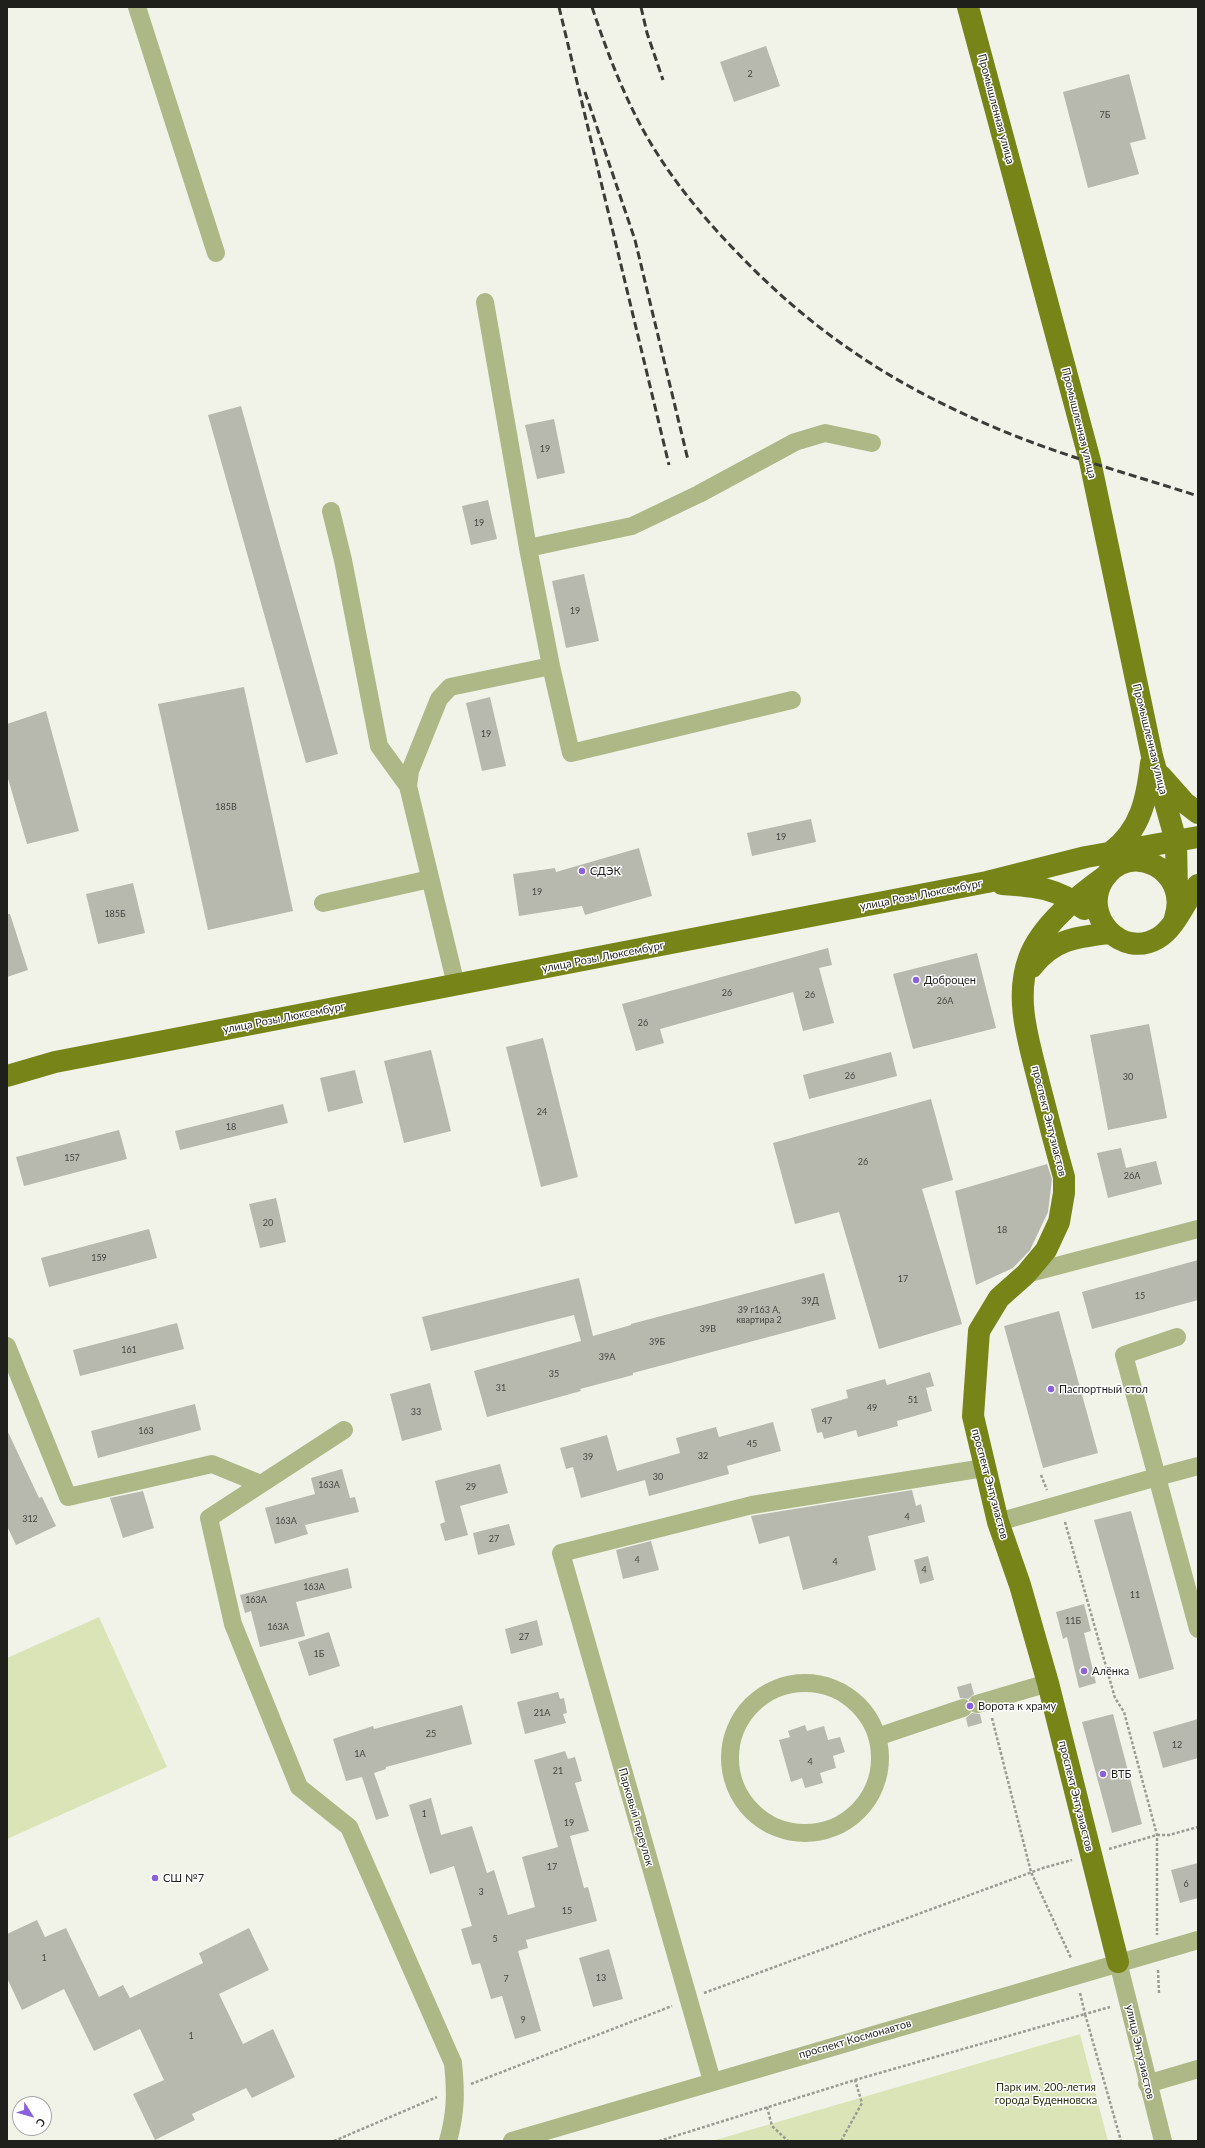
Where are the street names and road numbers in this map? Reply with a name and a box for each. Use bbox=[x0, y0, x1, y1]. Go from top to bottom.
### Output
street label: Промышленная улица bbox=[975, 52, 1017, 166]
street label: Промышленная улица bbox=[1059, 366, 1099, 480]
street label: Промышленная улица bbox=[1130, 682, 1170, 796]
street label: улица Розы Люксембург bbox=[859, 877, 983, 913]
street label: улица Розы Люксембург bbox=[541, 939, 665, 975]
street label: улица Розы Люксембург bbox=[222, 1000, 346, 1036]
street label: проспект Энтузиастов bbox=[1029, 1064, 1069, 1178]
street label: проспект Энтузиастов bbox=[969, 1427, 1011, 1541]
street label: проспект Энтузиастов bbox=[1056, 1739, 1096, 1853]
street label: Парковый переулок bbox=[616, 1767, 656, 1867]
street label: улица Энтузиастов bbox=[1123, 2003, 1157, 2101]
street label: проспект Космонавтов bbox=[797, 2017, 913, 2061]

